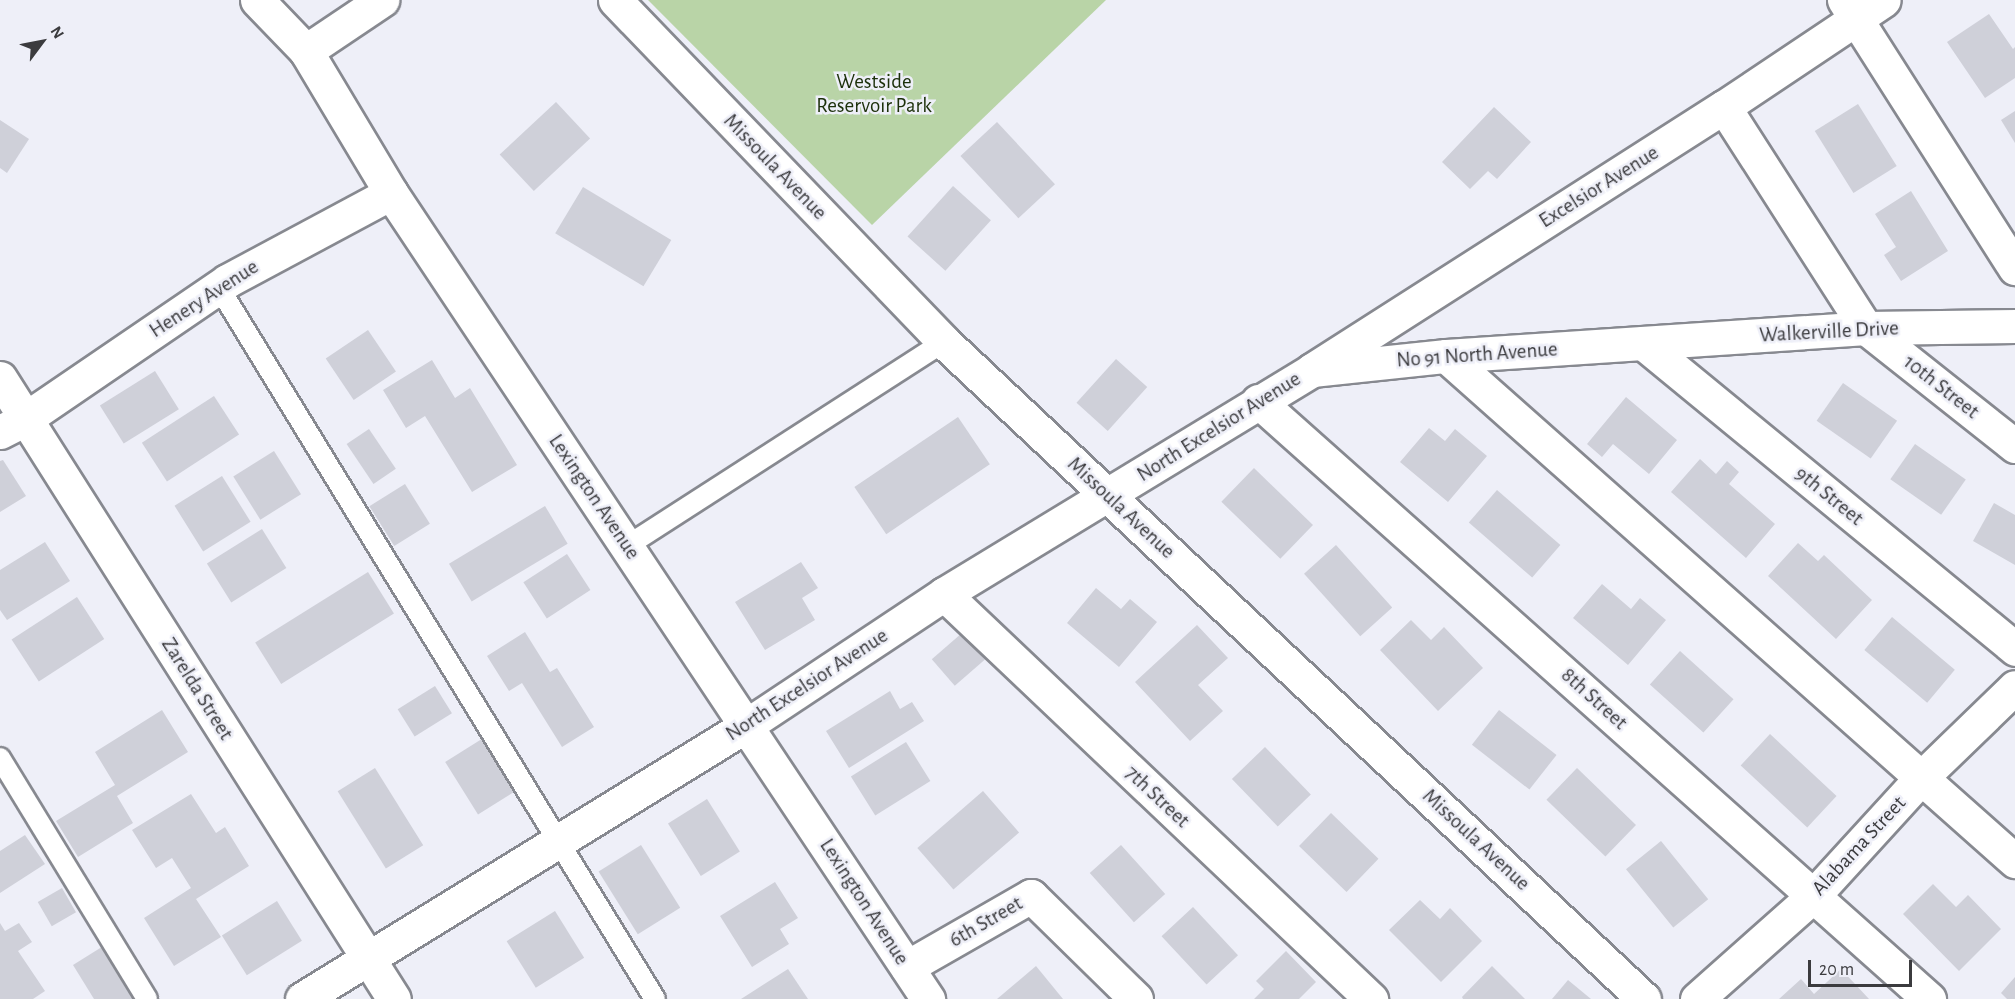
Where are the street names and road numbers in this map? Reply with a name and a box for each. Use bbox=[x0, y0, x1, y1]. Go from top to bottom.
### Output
street label: Missoula Avenue bbox=[718, 109, 832, 225]
street label: Excelsior Avenue bbox=[1535, 140, 1663, 234]
street label: Henery Avenue bbox=[145, 254, 263, 344]
street label: Walkerville Drive bbox=[1759, 316, 1899, 348]
street label: No 91 North Avenue bbox=[1396, 337, 1558, 373]
street label: 10th Street bbox=[1898, 350, 1984, 424]
street label: North Excelsior Avenue bbox=[1133, 366, 1305, 488]
street label: Lexington Avenue bbox=[543, 430, 645, 564]
street label: Missoula Avenue bbox=[1062, 452, 1180, 564]
street label: 9th Street bbox=[1790, 461, 1868, 531]
street label: North Excelsior Avenue bbox=[721, 623, 893, 747]
street label: Zarelda Street bbox=[156, 633, 238, 745]
street label: 8th Street bbox=[1556, 663, 1632, 735]
street label: 7th Street bbox=[1119, 761, 1195, 833]
street label: Missoula Avenue bbox=[1417, 784, 1535, 896]
street label: Alabama Street bbox=[1807, 791, 1911, 901]
street label: Lexington Avenue bbox=[814, 834, 914, 970]
street label: 6th Street bbox=[945, 891, 1027, 953]

